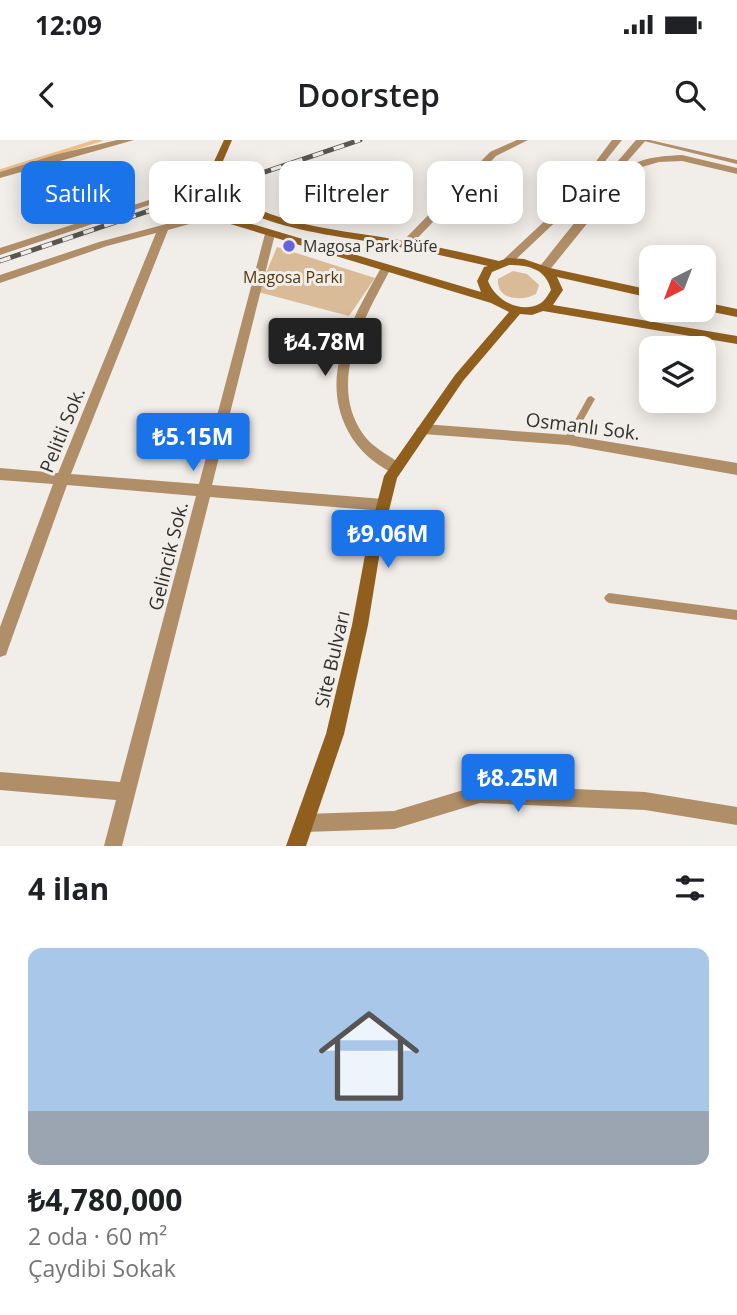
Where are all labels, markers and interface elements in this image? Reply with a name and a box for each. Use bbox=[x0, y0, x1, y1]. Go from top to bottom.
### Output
text: 12:09 bbox=[35, 7, 102, 43]
text: Doorstep bbox=[297, 73, 440, 116]
icon: back bbox=[28, 76, 66, 114]
icon: search bbox=[671, 76, 709, 114]
chip: Satılık bbox=[21, 161, 135, 224]
chip: Kiralık bbox=[149, 161, 265, 224]
chip: Filtreler bbox=[279, 161, 413, 224]
chip: Yeni bbox=[427, 161, 523, 224]
chip: Daire bbox=[537, 161, 645, 224]
place label: Magosa Park Büfe bbox=[303, 235, 437, 257]
marker: Magosa Park Büfe bbox=[281, 238, 297, 254]
north arrow bbox=[639, 245, 716, 322]
map controls bbox=[639, 245, 716, 413]
park label: Magosa Parkı bbox=[243, 266, 343, 288]
pin: ₺4.78M bbox=[268, 318, 382, 378]
text: ₺4.78M bbox=[285, 325, 365, 357]
button: layers bbox=[639, 336, 716, 413]
street label: Pelitli Sok. bbox=[33, 383, 91, 477]
street label: Osmanlı Sok. bbox=[524, 406, 642, 446]
pin: ₺5.15M bbox=[136, 414, 250, 473]
text: ₺5.15M bbox=[153, 420, 233, 452]
street label: Gelincik Sok. bbox=[142, 499, 194, 613]
pin: ₺9.06M bbox=[331, 510, 445, 570]
text: ₺9.06M bbox=[348, 517, 428, 549]
street label: Site Bulvarı bbox=[308, 608, 356, 710]
pin: ₺8.25M bbox=[461, 754, 575, 814]
text: ₺8.25M bbox=[478, 761, 558, 793]
text: 4 ilan bbox=[28, 868, 109, 909]
icon: filters bbox=[671, 869, 709, 907]
icon: home bbox=[306, 993, 432, 1119]
text: ₺4,780,000 bbox=[28, 1179, 182, 1220]
text: 2 oda · 60 m² bbox=[28, 1220, 167, 1252]
text: Çaydibi Sokak bbox=[28, 1252, 176, 1284]

